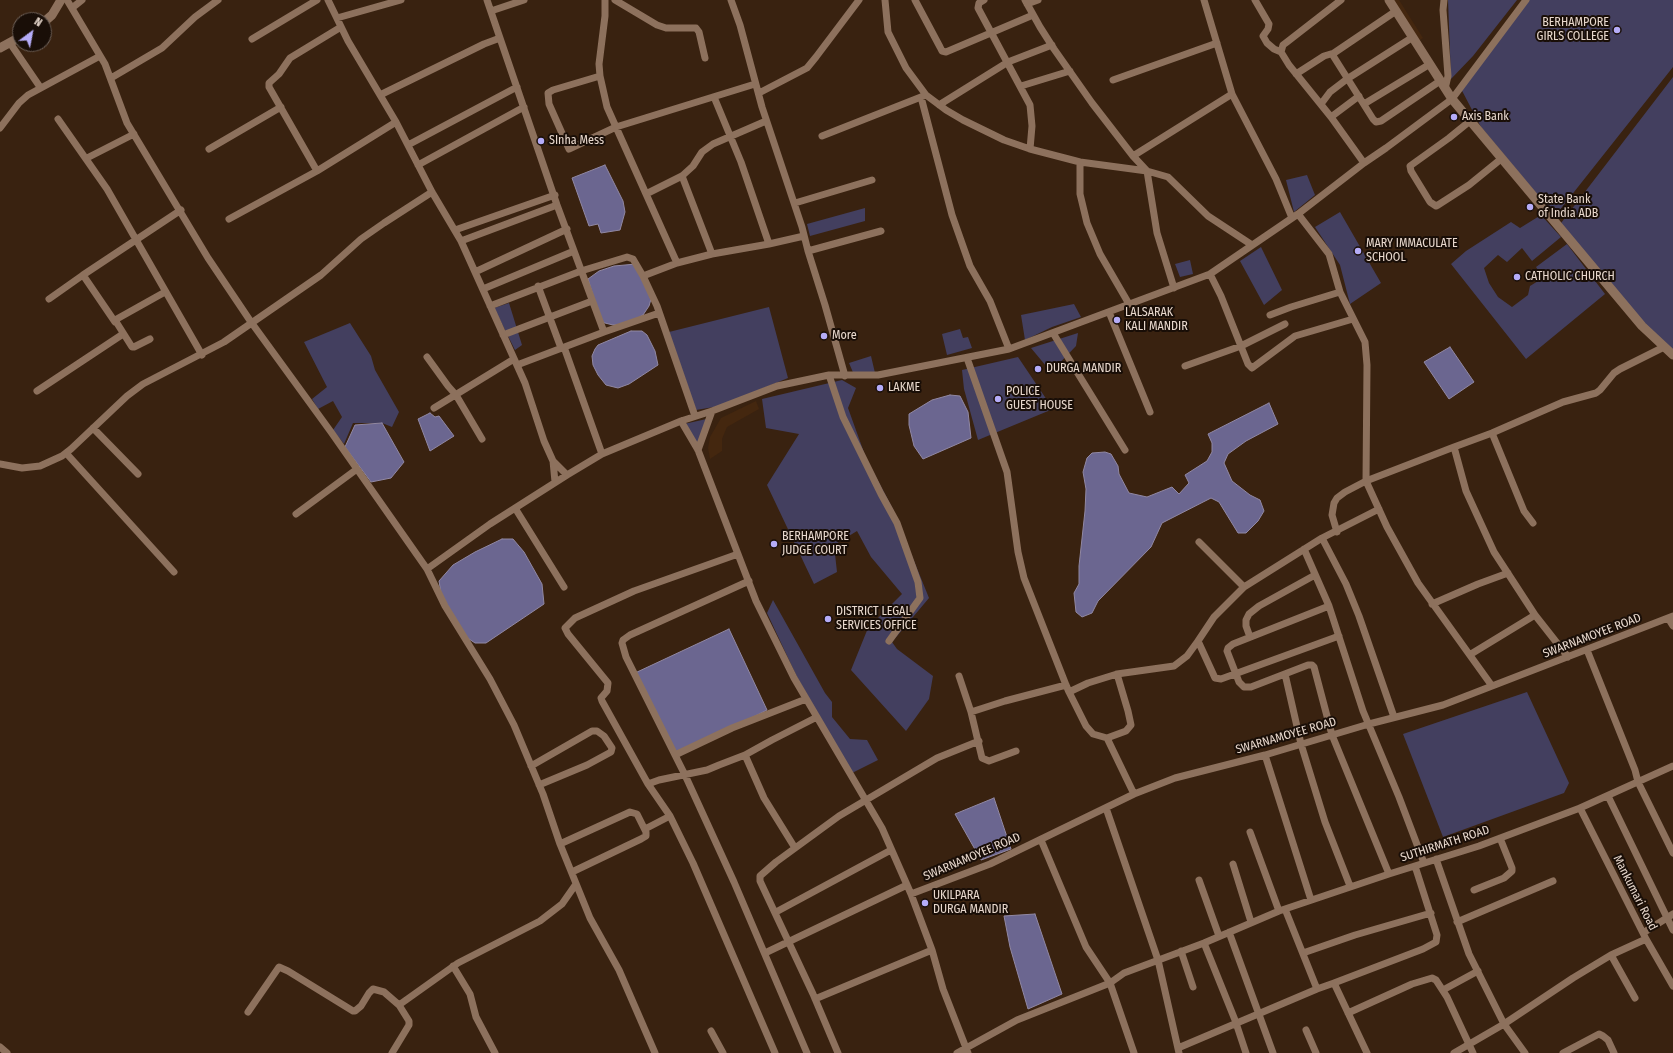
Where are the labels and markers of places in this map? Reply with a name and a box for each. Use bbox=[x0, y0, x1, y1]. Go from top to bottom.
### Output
place label: BERHAMPORE GIRLS COLLEGE bbox=[1537, 16, 1609, 44]
marker: BERHAMPORE GIRLS COLLEGE bbox=[1612, 25, 1622, 35]
place label: Axis Bank bbox=[1462, 110, 1509, 124]
marker: Axis Bank bbox=[1449, 112, 1459, 122]
place label: SInha Mess bbox=[549, 134, 604, 148]
marker: SInha Mess bbox=[536, 136, 546, 146]
place label: State Bank of India ADB bbox=[1538, 193, 1598, 221]
marker: State Bank of India ADB bbox=[1525, 202, 1535, 212]
place label: MARY IMMACULATE SCHOOL bbox=[1366, 237, 1458, 265]
marker: MARY IMMACULATE SCHOOL bbox=[1353, 246, 1363, 256]
place label: CATHOLIC CHURCH bbox=[1525, 270, 1615, 284]
marker: CATHOLIC CHURCH bbox=[1512, 272, 1522, 282]
place label: LALSARAK KALI MANDIR bbox=[1125, 306, 1188, 334]
marker: LALSARAK KALI MANDIR bbox=[1112, 315, 1122, 325]
place label: More bbox=[832, 329, 857, 343]
marker: More bbox=[819, 331, 829, 341]
place label: DURGA MANDIR bbox=[1046, 362, 1121, 376]
marker: DURGA MANDIR bbox=[1033, 364, 1043, 374]
place label: LAKME bbox=[888, 381, 920, 395]
marker: LAKME bbox=[875, 383, 885, 393]
place label: POLICE GUEST HOUSE bbox=[1006, 385, 1073, 413]
marker: POLICE GUEST HOUSE bbox=[993, 394, 1003, 404]
place label: BERHAMPORE JUDGE COURT bbox=[782, 530, 849, 558]
marker: BERHAMPORE JUDGE COURT bbox=[769, 539, 779, 549]
place label: DISTRICT LEGAL SERVICES OFFICE bbox=[836, 605, 917, 633]
marker: DISTRICT LEGAL SERVICES OFFICE bbox=[823, 614, 833, 624]
place label: UKILPARA DURGA MANDIR bbox=[933, 889, 1008, 917]
marker: UKILPARA DURGA MANDIR bbox=[920, 898, 930, 908]

